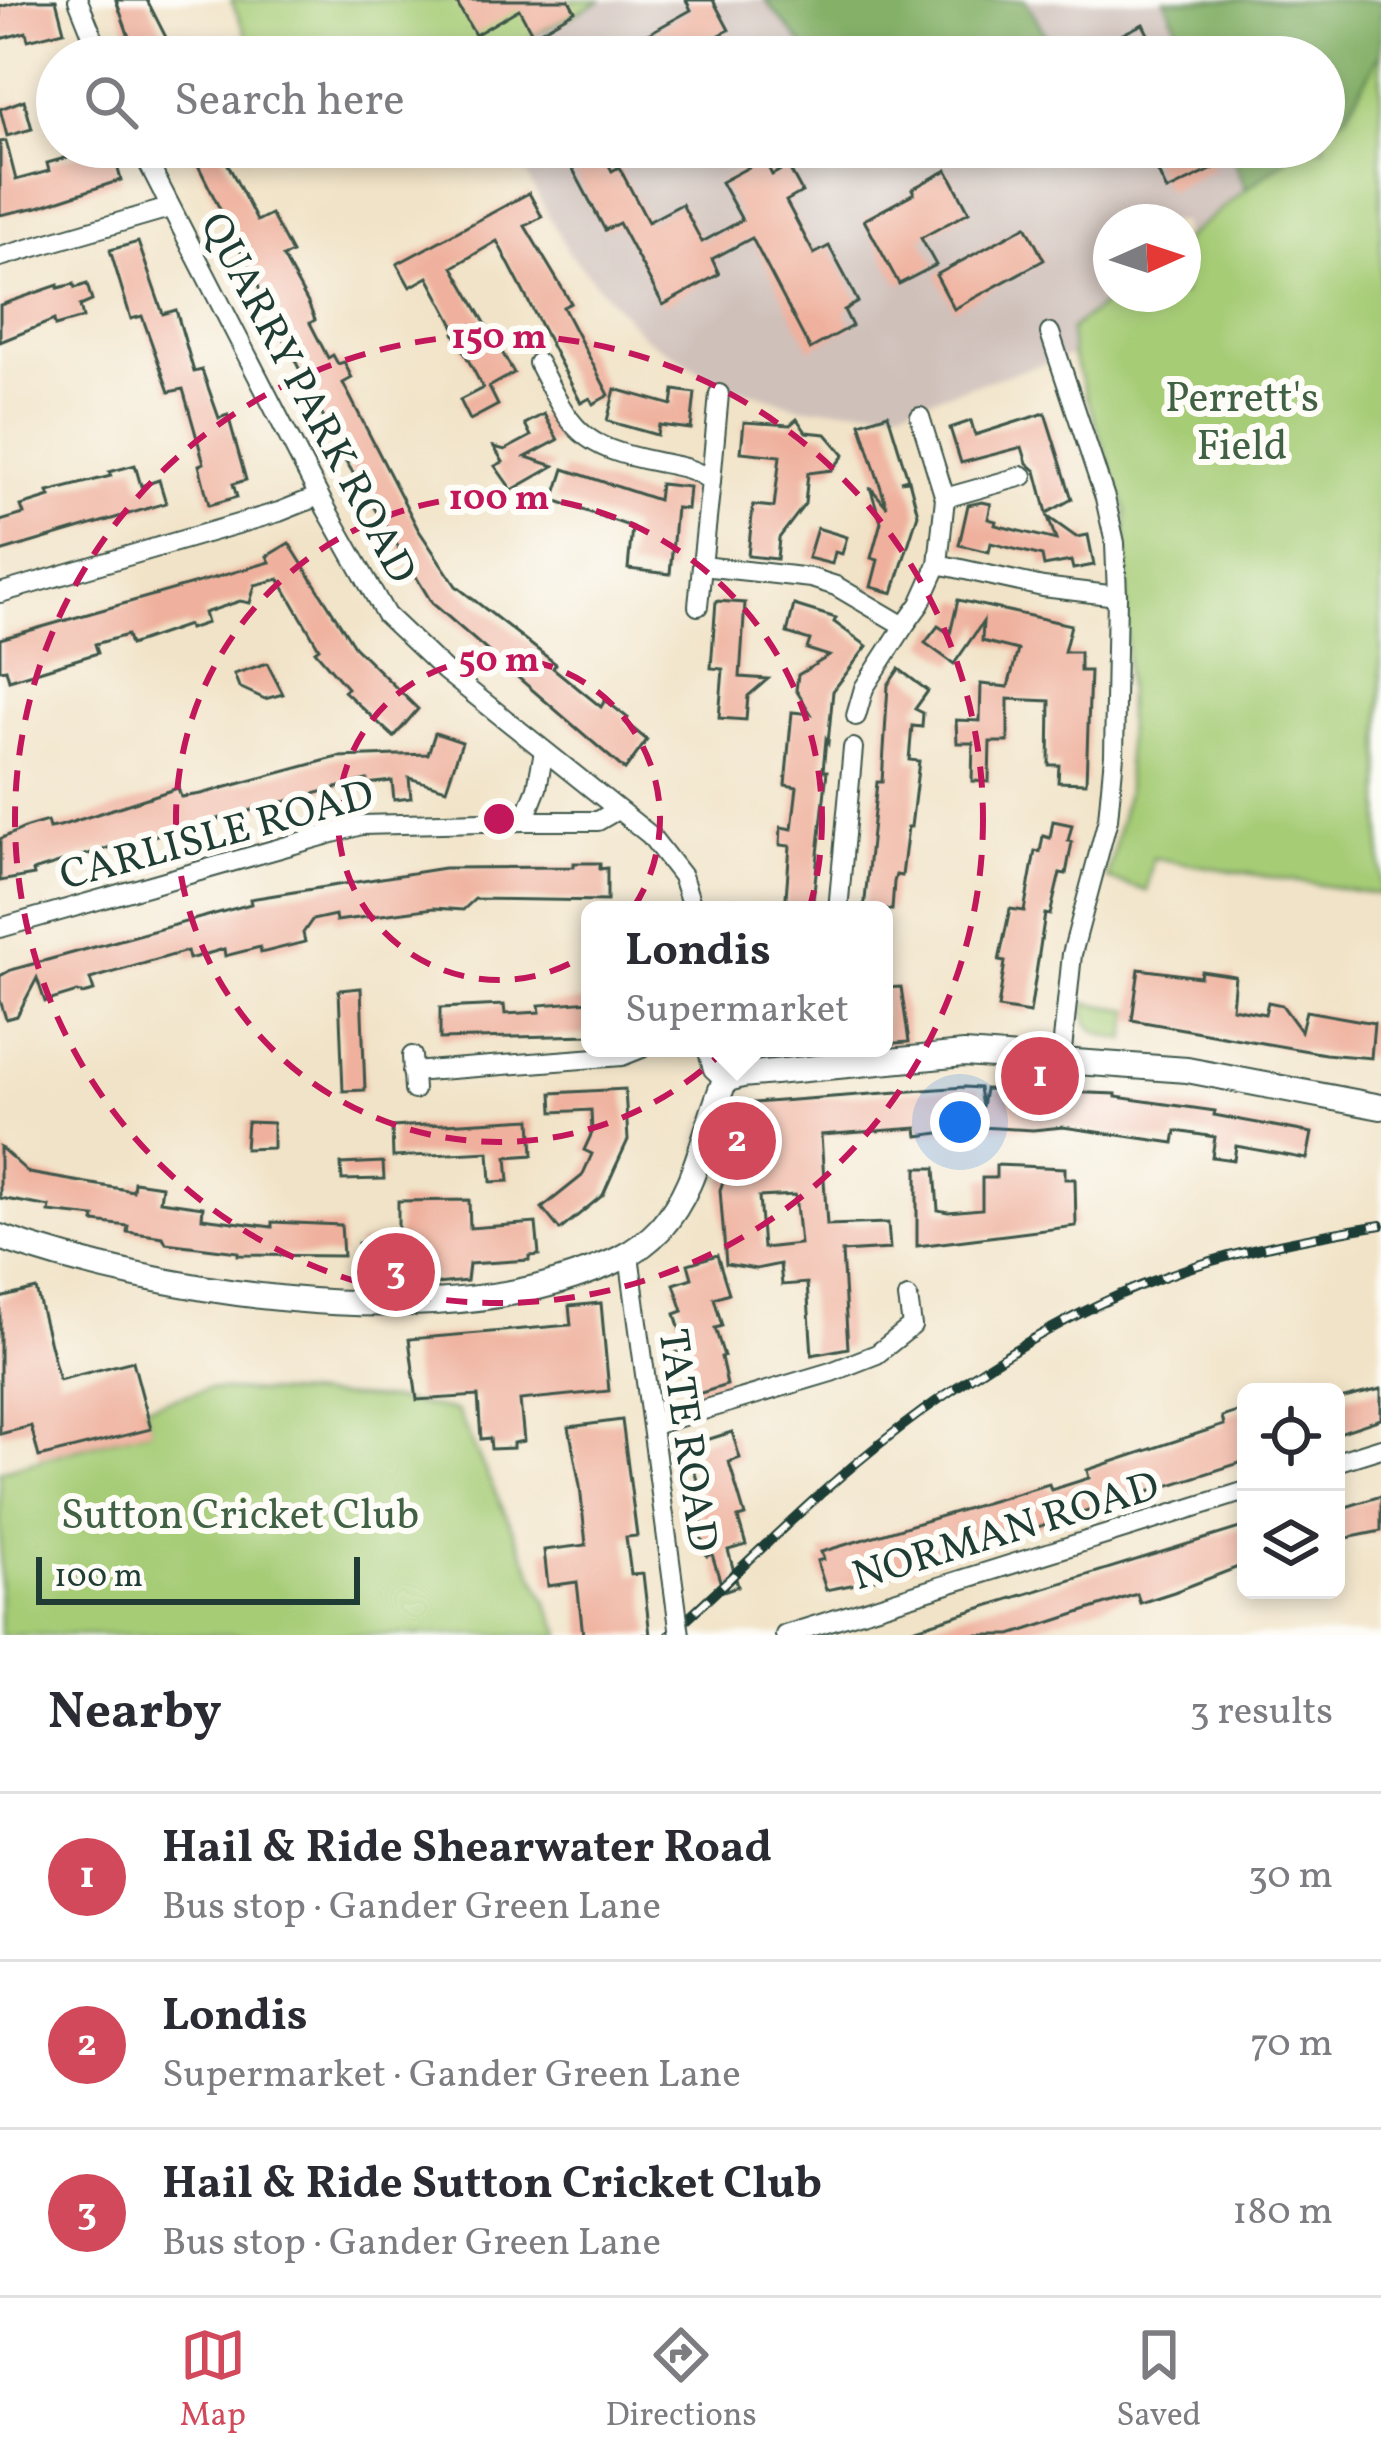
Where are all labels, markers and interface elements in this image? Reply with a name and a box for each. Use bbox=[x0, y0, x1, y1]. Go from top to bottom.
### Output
search box bbox=[36, 36, 1345, 168]
icon: search bbox=[78, 69, 144, 135]
text: Search here bbox=[174, 71, 405, 134]
street label: QUARRY PARK ROAD bbox=[183, 203, 429, 595]
north arrow bbox=[1093, 204, 1201, 312]
text: 150 m bbox=[451, 314, 547, 364]
park label: Perrett's Field bbox=[1165, 371, 1319, 478]
text: 100 m bbox=[448, 475, 550, 525]
text: 50 m bbox=[458, 637, 540, 687]
street label: CARLISLE ROAD bbox=[54, 767, 381, 908]
centre of rings bbox=[478, 798, 520, 840]
popup bbox=[581, 901, 893, 1057]
text: Londis bbox=[625, 921, 771, 984]
text: Supermarket bbox=[625, 984, 849, 1038]
pin: 1 bbox=[1001, 1031, 1079, 1121]
your location bbox=[930, 1092, 990, 1152]
pin: 2 bbox=[698, 1096, 776, 1186]
pin: 3 bbox=[357, 1227, 435, 1317]
street label: TATE ROAD bbox=[641, 1326, 730, 1556]
map controls bbox=[1237, 1383, 1345, 1599]
button: locate bbox=[1237, 1383, 1345, 1491]
street label: NORMAN ROAD bbox=[846, 1459, 1167, 1608]
park label: Sutton Cricket Club bbox=[61, 1488, 419, 1547]
button: layers bbox=[1237, 1491, 1345, 1599]
scale bar bbox=[36, 1551, 360, 1604]
text: 100 m bbox=[54, 1555, 143, 1601]
text: Nearby bbox=[48, 1678, 222, 1749]
text: 3 results bbox=[1190, 1686, 1333, 1740]
text: Hail & Ride Shearwater Road bbox=[162, 1818, 772, 1881]
text: 1 bbox=[79, 1850, 95, 1904]
text: 30 m bbox=[1248, 1850, 1333, 1904]
text: Bus stop · Gander Green Lane bbox=[162, 1881, 661, 1935]
text: Londis bbox=[162, 1986, 308, 2049]
text: 2 bbox=[77, 2018, 97, 2072]
text: 70 m bbox=[1250, 2018, 1333, 2072]
text: Supermarket · Gander Green Lane bbox=[162, 2049, 741, 2103]
text: Hail & Ride Sutton Cricket Club bbox=[162, 2154, 822, 2217]
text: 3 bbox=[77, 2186, 97, 2240]
text: 180 m bbox=[1232, 2186, 1333, 2240]
text: Bus stop · Gander Green Lane bbox=[162, 2217, 661, 2271]
tab: Map bbox=[180, 2322, 246, 2440]
tab: Directions bbox=[605, 2322, 757, 2440]
tab: Saved bbox=[1116, 2322, 1201, 2440]

